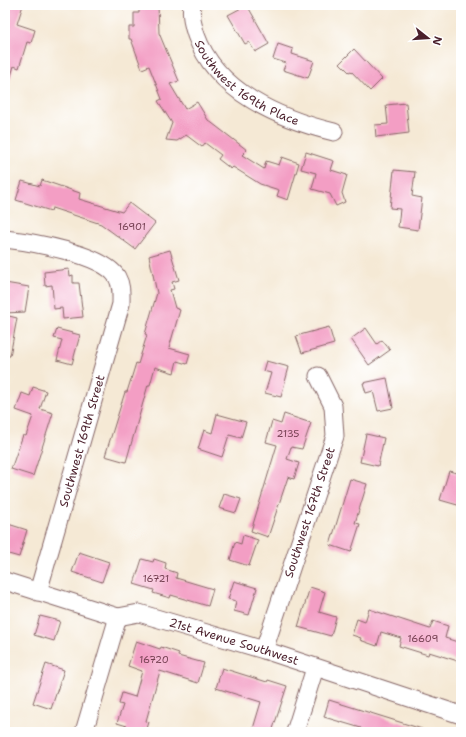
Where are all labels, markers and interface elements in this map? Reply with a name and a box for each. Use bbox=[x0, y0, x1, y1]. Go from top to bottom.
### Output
north arrow bbox=[408, 18, 448, 58]
text: N bbox=[429, 34, 446, 47]
street label: Southwest 169th Place bbox=[191, 37, 301, 129]
house number: 16901 bbox=[118, 220, 146, 233]
street label: Southwest 169th Street bbox=[55, 373, 109, 509]
house number: 2135 bbox=[276, 427, 300, 440]
street label: Southwest 167th Street bbox=[281, 445, 339, 580]
house number: 16721 bbox=[143, 572, 169, 585]
street label: 21st Avenue Southwest bbox=[167, 614, 301, 669]
house number: 16609 bbox=[407, 632, 439, 645]
house number: 16720 bbox=[139, 653, 169, 666]

